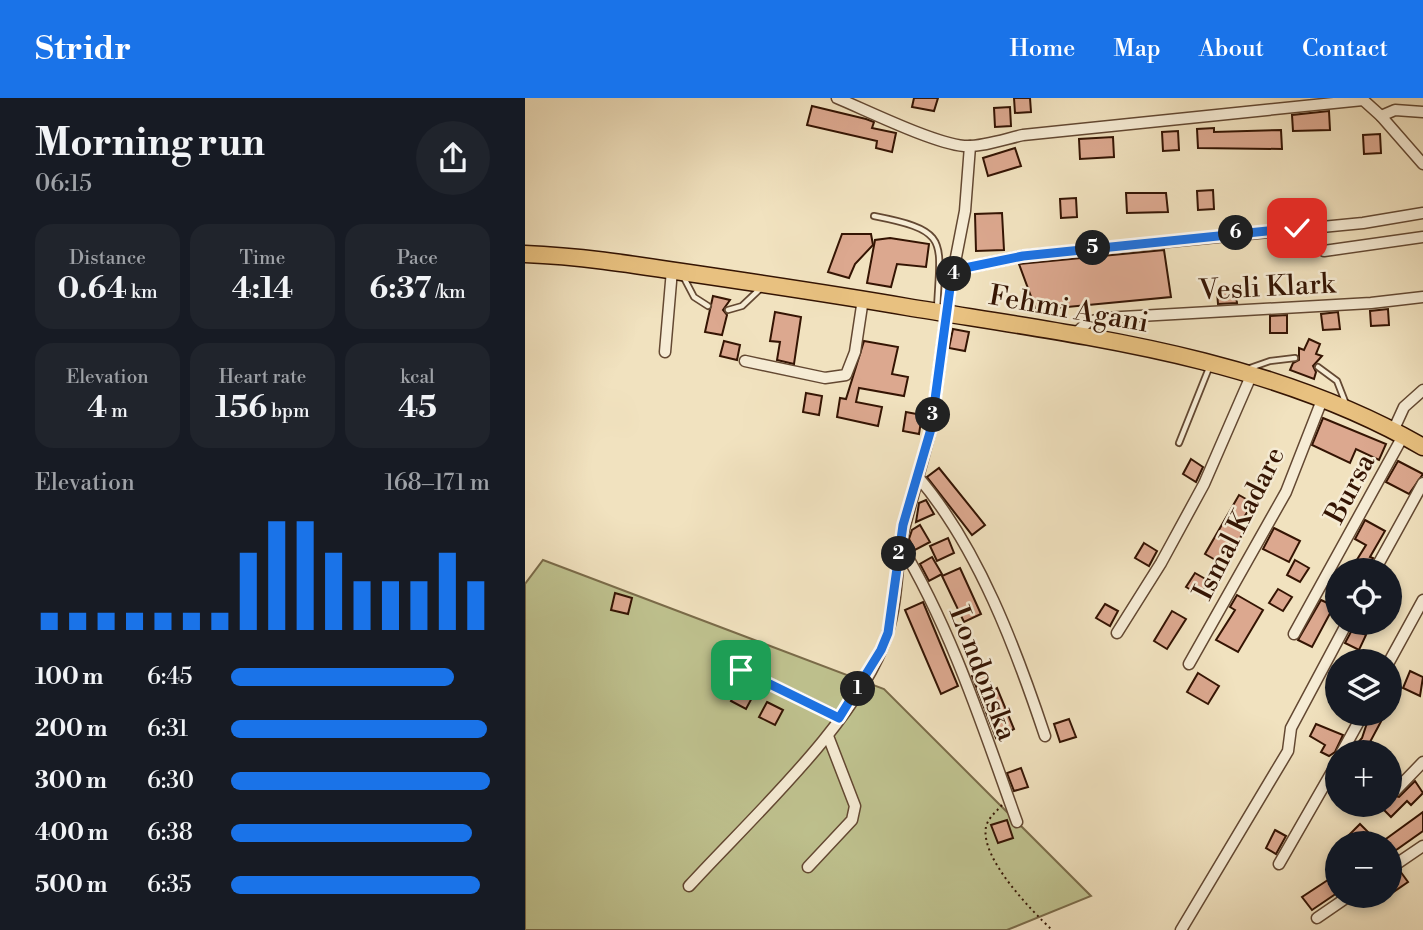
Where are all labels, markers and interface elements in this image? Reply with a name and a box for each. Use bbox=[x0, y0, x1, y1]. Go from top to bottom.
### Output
text: Stridr bbox=[35, 29, 131, 70]
text: Home bbox=[1010, 34, 1075, 64]
text: Map bbox=[1113, 34, 1161, 64]
text: About bbox=[1199, 34, 1264, 64]
text: Contact bbox=[1302, 34, 1388, 64]
text: Morning run bbox=[35, 120, 265, 167]
button: share bbox=[416, 121, 490, 195]
text: 06:15 bbox=[35, 170, 92, 198]
pin bbox=[1267, 198, 1327, 258]
icon: check bbox=[1278, 209, 1316, 247]
pin: 6 bbox=[1219, 216, 1253, 250]
text: 6 bbox=[1230, 220, 1241, 244]
pin: 5 bbox=[1075, 230, 1111, 266]
text: 5 bbox=[1087, 235, 1098, 259]
text: Distance bbox=[69, 246, 146, 270]
text: Time bbox=[240, 246, 285, 270]
text: Pace bbox=[397, 246, 438, 270]
pin: 4 bbox=[937, 256, 971, 292]
text: 4 bbox=[947, 261, 960, 285]
street label: Vesli Klark bbox=[1197, 266, 1338, 309]
text: 0.64 bbox=[57, 270, 127, 308]
text: 4:14 bbox=[232, 270, 293, 308]
text: 6:37 bbox=[369, 270, 432, 308]
street label: Fehmi Agani bbox=[986, 278, 1151, 341]
text: km bbox=[127, 280, 158, 304]
text: /km bbox=[432, 280, 466, 304]
text: Elevation bbox=[66, 365, 149, 389]
text: Heart rate bbox=[219, 365, 306, 389]
text: kcal bbox=[400, 365, 435, 389]
text: 4 bbox=[87, 389, 107, 427]
text: 156 bbox=[215, 389, 267, 427]
text: 45 bbox=[398, 389, 437, 427]
pin: 3 bbox=[915, 398, 951, 432]
text: m bbox=[107, 399, 128, 423]
text: bpm bbox=[267, 399, 310, 423]
text: 3 bbox=[927, 402, 938, 426]
street label: Ismal Kadare bbox=[1186, 441, 1293, 606]
street label: Bursa bbox=[1317, 447, 1384, 531]
text: Elevation bbox=[35, 469, 135, 497]
text: 168–171 m bbox=[385, 469, 490, 497]
pin: 2 bbox=[881, 536, 917, 572]
text: 2 bbox=[893, 541, 904, 565]
map controls bbox=[1325, 558, 1402, 908]
button: locate bbox=[1325, 558, 1402, 635]
street label: Londonska bbox=[941, 601, 1025, 747]
pin bbox=[711, 640, 771, 700]
button: layers bbox=[1325, 649, 1402, 726]
icon: arrive bbox=[722, 651, 760, 689]
text: 100 m bbox=[35, 663, 103, 691]
text: 6:45 bbox=[147, 663, 193, 691]
pin: 1 bbox=[841, 672, 875, 706]
text: 1 bbox=[853, 676, 862, 700]
text: 200 m bbox=[35, 715, 107, 743]
text: 6:31 bbox=[147, 715, 188, 743]
button: + bbox=[1325, 740, 1402, 817]
text: 300 m bbox=[35, 767, 107, 795]
text: 6:30 bbox=[147, 767, 194, 795]
text: 400 m bbox=[35, 819, 108, 847]
text: 6:38 bbox=[147, 819, 193, 847]
button: − bbox=[1325, 831, 1402, 908]
text: 500 m bbox=[35, 871, 107, 899]
text: 6:35 bbox=[147, 871, 192, 899]

